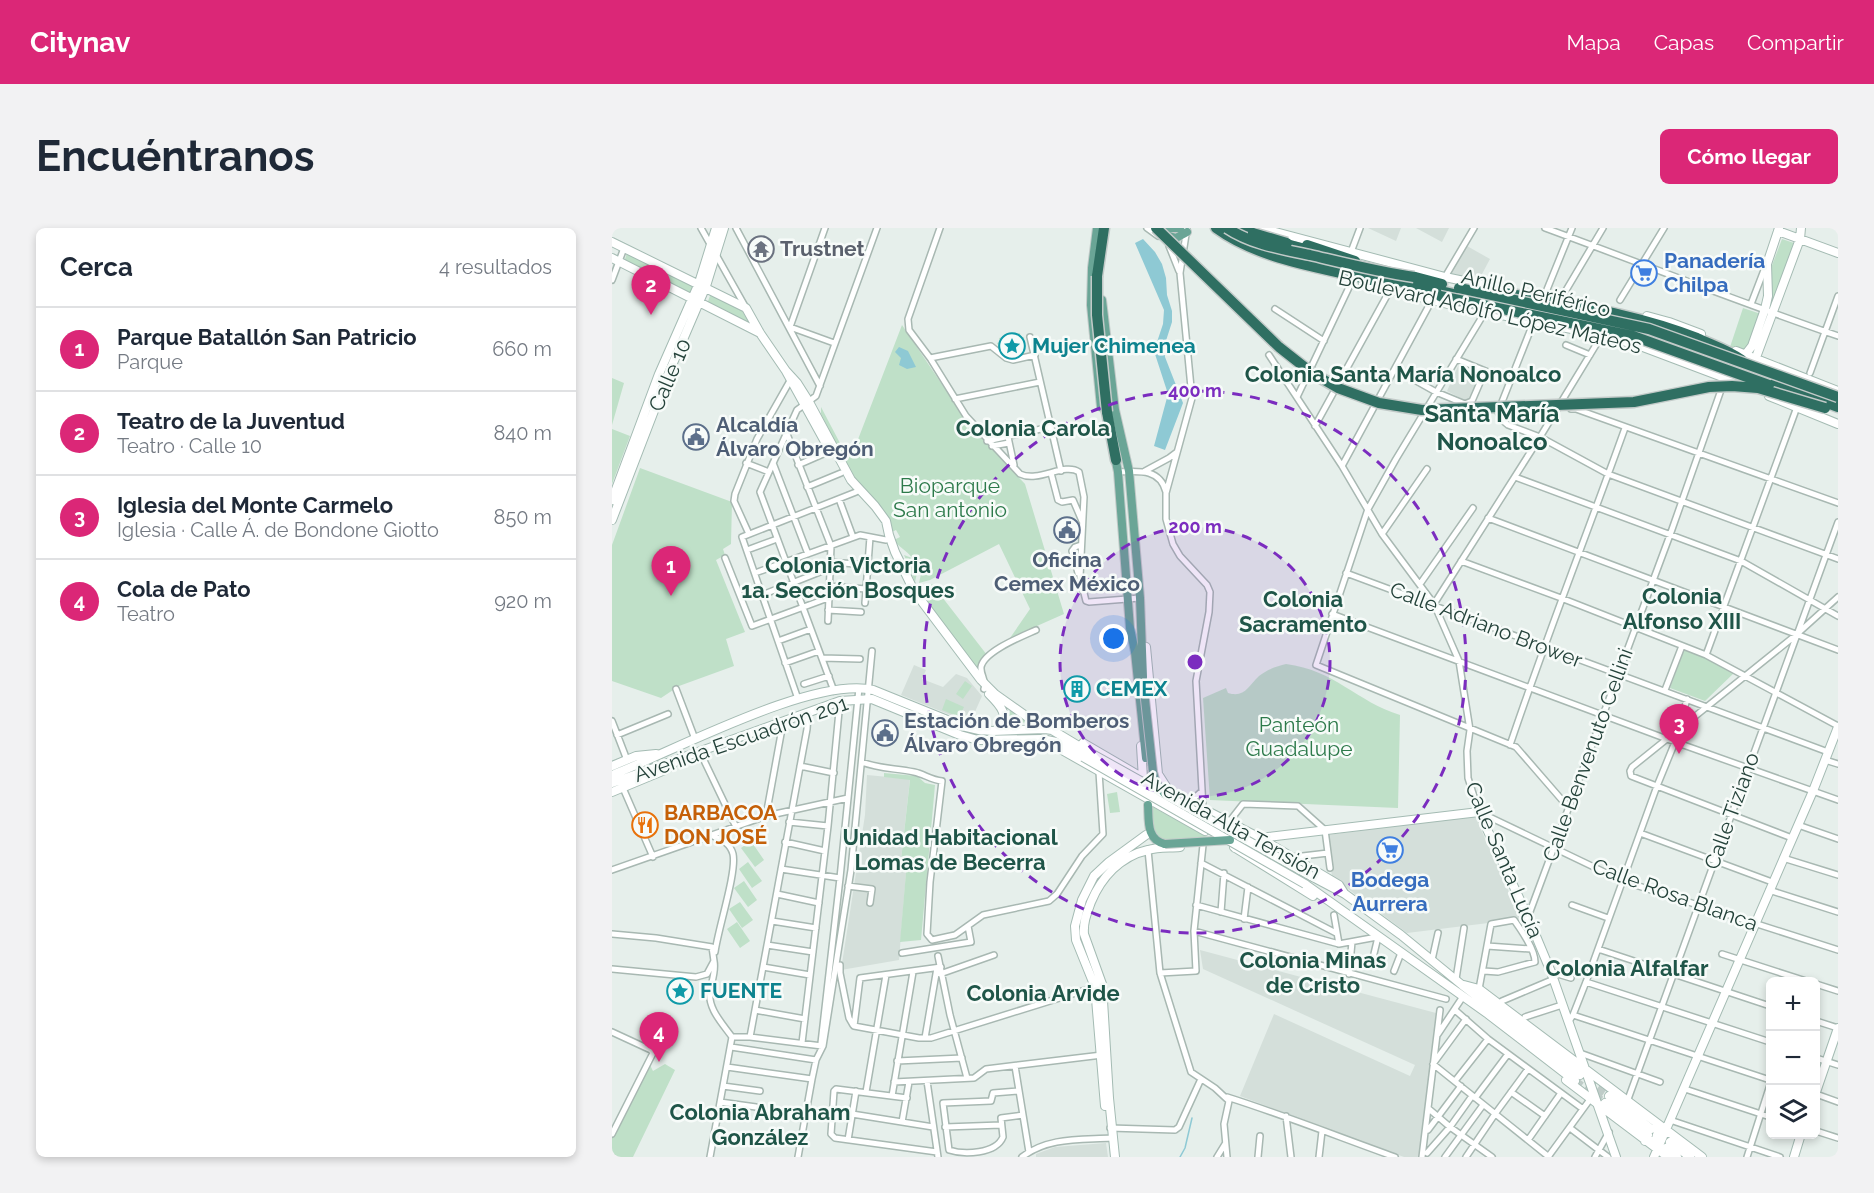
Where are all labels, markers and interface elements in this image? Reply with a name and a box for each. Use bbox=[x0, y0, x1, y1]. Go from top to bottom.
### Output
text: Citynav bbox=[30, 26, 130, 59]
text: Mapa bbox=[1566, 30, 1621, 55]
text: Capas bbox=[1654, 30, 1714, 55]
text: Compartir bbox=[1747, 30, 1844, 55]
button: Cómo llegar bbox=[1660, 129, 1838, 184]
text: Encuéntranos bbox=[36, 132, 315, 181]
temple icon: Trustnet bbox=[746, 234, 776, 264]
place label: Trustnet bbox=[780, 236, 865, 261]
place label: Panadería Chilpa bbox=[1664, 248, 1765, 297]
text: Cerca bbox=[60, 252, 133, 282]
text: 4 resultados bbox=[439, 255, 552, 279]
supermarket icon: Panadería Chilpa bbox=[1629, 258, 1659, 288]
street label: Anillo Periférico bbox=[1459, 263, 1613, 322]
street label: Boulevard Adolfo López Mateos bbox=[1336, 264, 1644, 359]
pin: 2 bbox=[632, 266, 670, 315]
text: Parque Batallón San Patricio bbox=[117, 324, 417, 350]
place icon: Mujer Chimenea bbox=[997, 331, 1027, 361]
place label: Mujer Chimenea bbox=[1032, 333, 1196, 358]
street label: Calle 10 bbox=[643, 335, 696, 415]
text: 1 bbox=[75, 337, 84, 361]
text: 660 m bbox=[492, 337, 552, 361]
text: Parque bbox=[117, 350, 183, 374]
district label: Colonia Santa María Nonoalco bbox=[1245, 361, 1561, 387]
text: 400 m bbox=[1168, 380, 1222, 401]
district label: Santa María Nonoalco bbox=[1424, 399, 1560, 456]
text: Teatro de la Juventud bbox=[117, 408, 345, 434]
place label: Alcaldía Álvaro Obregón bbox=[716, 412, 874, 461]
district label: Colonia Carola bbox=[956, 415, 1110, 441]
text: 2 bbox=[74, 421, 85, 445]
text: 840 m bbox=[494, 421, 552, 445]
public building icon: Alcaldía Álvaro Obregón bbox=[681, 422, 711, 452]
text: Teatro · Calle 10 bbox=[117, 434, 262, 458]
park label: Bioparque San antonio bbox=[893, 473, 1007, 522]
text: Iglesia del Monte Carmelo bbox=[117, 492, 393, 518]
text: 3 bbox=[74, 505, 85, 529]
text: 850 m bbox=[494, 505, 552, 529]
public building icon: Oficina Cemex México bbox=[1052, 515, 1082, 545]
text: 200 m bbox=[1168, 516, 1222, 537]
text: Iglesia · Calle Á. de Bondone Giotto bbox=[117, 518, 439, 542]
pin: 1 bbox=[652, 546, 690, 596]
place label: Oficina Cemex México bbox=[994, 547, 1140, 596]
district label: Colonia Victoria 1a. Sección Bosques bbox=[741, 552, 955, 603]
text: Cola de Pato bbox=[117, 576, 251, 602]
street label: Calle Adriano Brower bbox=[1386, 576, 1587, 673]
district label: Colonia Alfonso XIII bbox=[1623, 583, 1741, 634]
district label: Colonia Sacramento bbox=[1239, 586, 1367, 637]
text: 4 bbox=[74, 589, 85, 613]
text: 920 m bbox=[494, 589, 552, 613]
text: Teatro bbox=[117, 602, 175, 626]
your location bbox=[1099, 624, 1128, 653]
street label: Calle Benvenuto Cellini bbox=[1537, 645, 1638, 865]
centre of rings bbox=[1185, 652, 1205, 672]
building icon: CEMEX bbox=[1062, 674, 1092, 704]
place label: CEMEX bbox=[1096, 676, 1168, 701]
street label: Avenida Escuadrón 201 bbox=[631, 690, 851, 787]
pin: 3 bbox=[1660, 704, 1698, 754]
place label: Estación de Bomberos Álvaro Obregón bbox=[904, 708, 1129, 757]
park label: Panteón Guadalupe bbox=[1246, 712, 1352, 761]
public building icon: Estación de Bomberos Álvaro Obregón bbox=[870, 718, 900, 748]
street label: Calle Tiziano bbox=[1699, 749, 1764, 873]
street label: Avenida Alta Tensión bbox=[1138, 765, 1325, 884]
street label: Calle Santa Lucía bbox=[1460, 778, 1549, 942]
place label: BARBACOA DON JOSÉ bbox=[664, 800, 778, 849]
restaurant icon: BARBACOA DON JOSÉ bbox=[630, 810, 660, 840]
district label: Unidad Habitacional Lomas de Becerra bbox=[842, 824, 1059, 875]
supermarket icon: Bodega Aurrera bbox=[1375, 835, 1405, 865]
street label: Calle Rosa Blanca bbox=[1589, 853, 1761, 936]
place label: Bodega Aurrera bbox=[1351, 867, 1429, 916]
district label: Colonia Minas de Cristo bbox=[1240, 947, 1387, 998]
district label: Colonia Alfalfar bbox=[1545, 955, 1709, 981]
place icon: FUENTE bbox=[665, 976, 695, 1006]
map controls bbox=[1766, 977, 1820, 1139]
button: + bbox=[1766, 977, 1820, 1031]
place label: FUENTE bbox=[700, 978, 782, 1003]
district label: Colonia Arvide bbox=[966, 980, 1120, 1006]
pin: 4 bbox=[640, 1012, 678, 1062]
button: − bbox=[1766, 1031, 1820, 1085]
button: layers bbox=[1766, 1085, 1820, 1139]
district label: Colonia Abraham González bbox=[669, 1099, 851, 1150]

